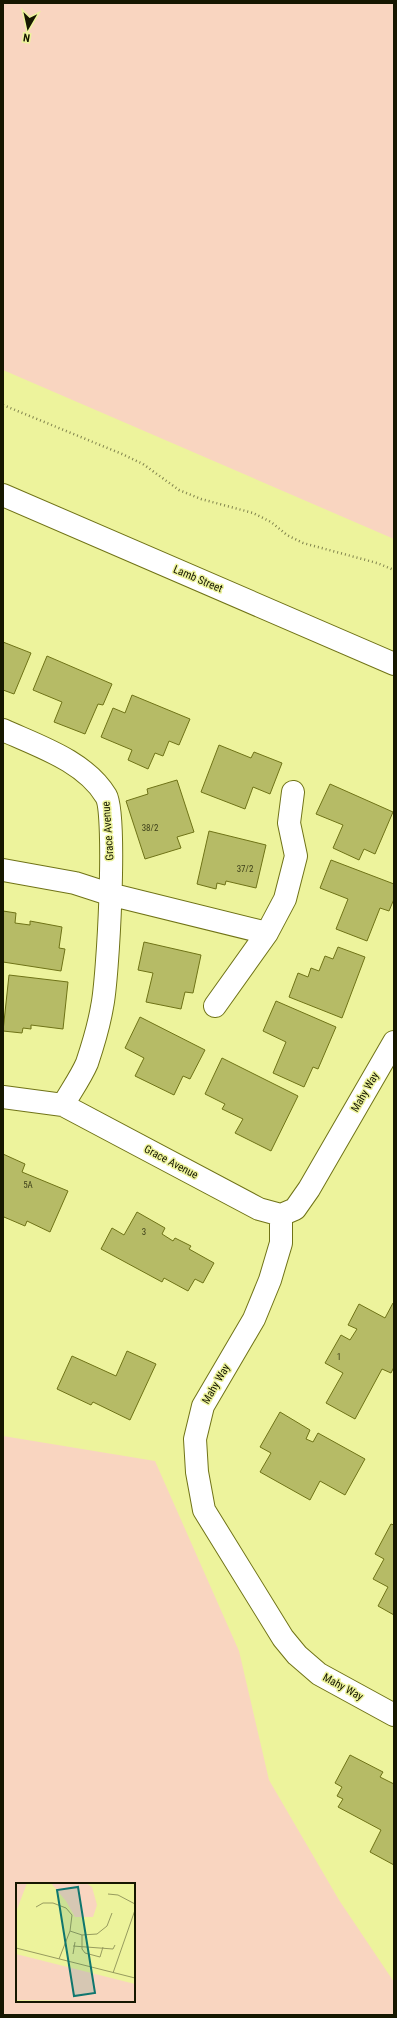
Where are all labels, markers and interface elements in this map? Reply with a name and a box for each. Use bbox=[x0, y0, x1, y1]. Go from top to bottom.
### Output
north arrow bbox=[8, 8, 48, 48]
text: N bbox=[22, 30, 31, 44]
street label: Lamb Street bbox=[171, 563, 225, 595]
street label: Grace Avenue bbox=[99, 801, 117, 861]
house number: 38/2 bbox=[142, 823, 159, 833]
house number: 37/2 bbox=[237, 864, 254, 874]
street label: Mahy Way bbox=[348, 1069, 382, 1114]
street label: Grace Avenue bbox=[142, 1142, 200, 1182]
house number: 5A bbox=[23, 1180, 33, 1190]
house number: 3 bbox=[142, 1227, 146, 1237]
house number: 1 bbox=[337, 1352, 341, 1362]
street label: Mahy Way bbox=[199, 1361, 233, 1406]
street label: Mahy Way bbox=[321, 1671, 366, 1704]
inset map bbox=[16, 1883, 135, 2002]

